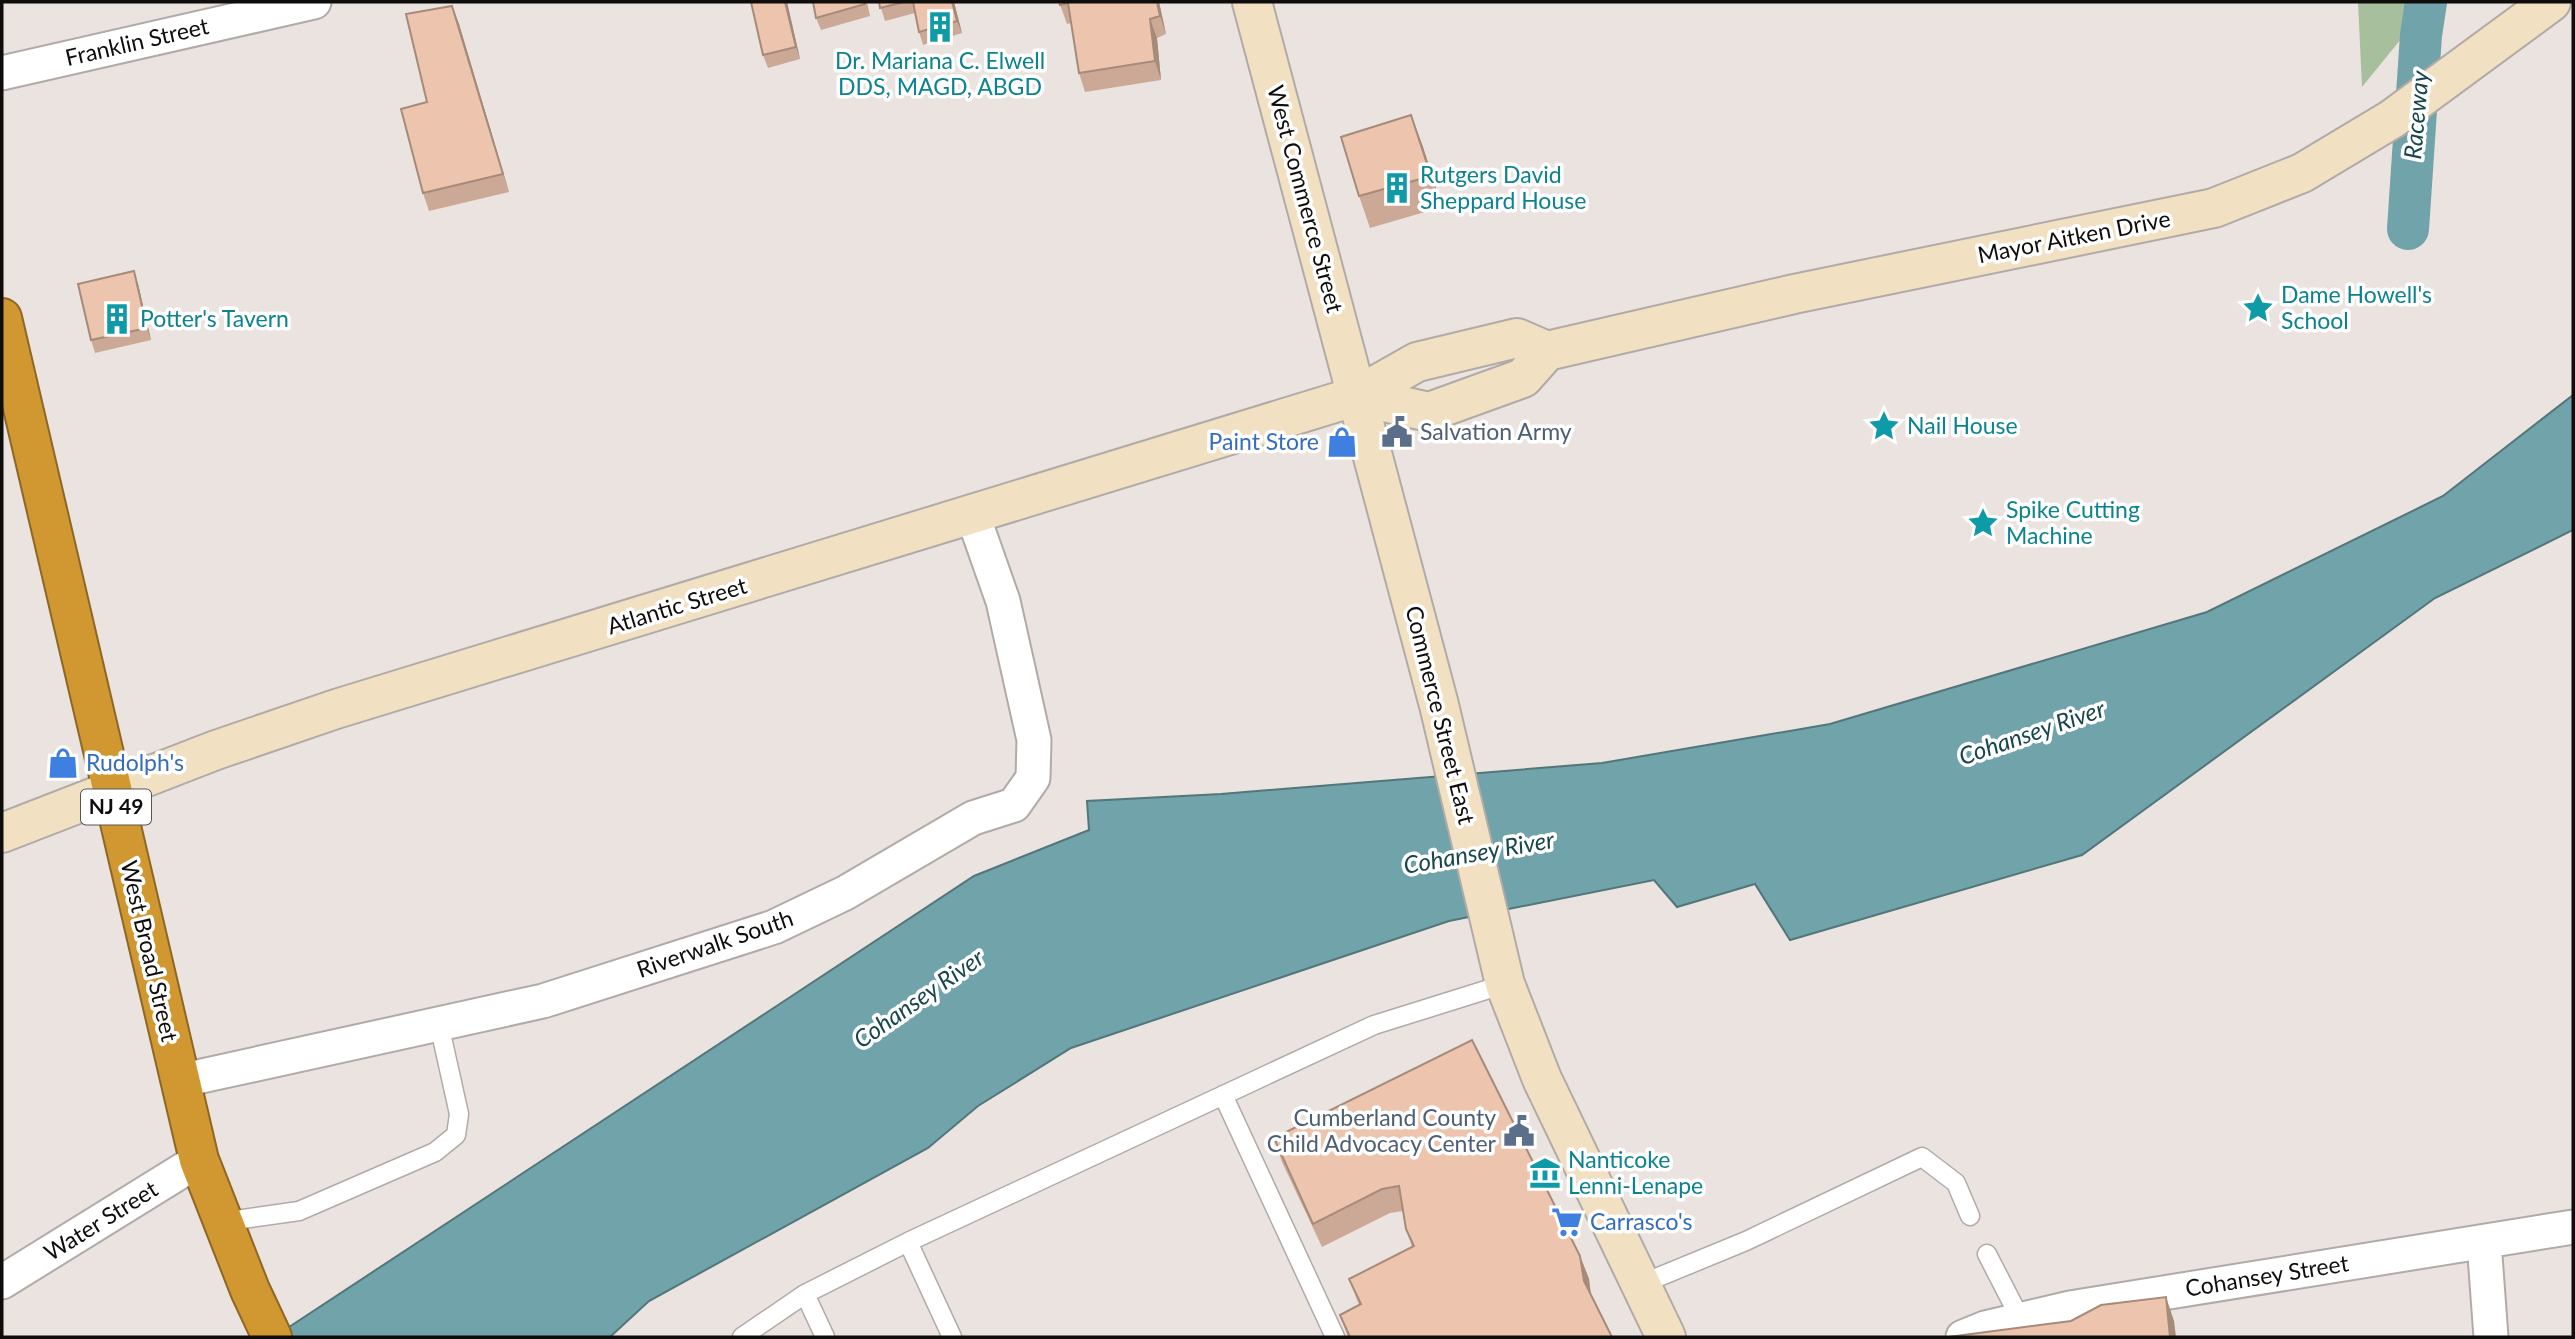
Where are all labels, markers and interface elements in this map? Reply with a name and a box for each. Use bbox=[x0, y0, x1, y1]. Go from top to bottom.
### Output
building icon: Dr. Mariana C. Elwell DDS, MAGD, ABGD bbox=[923, 10, 957, 44]
street label: Franklin Street bbox=[62, 11, 212, 71]
place label: Dr. Mariana C. Elwell DDS, MAGD, ABGD bbox=[835, 46, 1045, 100]
water label: Raceway bbox=[2397, 69, 2434, 160]
street label: West Commerce Street bbox=[1262, 82, 1350, 316]
place label: Rutgers David Sheppard House bbox=[1420, 160, 1586, 214]
building icon: Rutgers David Sheppard House bbox=[1380, 171, 1414, 205]
street label: Mayor Aitken Drive bbox=[1975, 204, 2173, 268]
place label: Dame Howell's School bbox=[2281, 280, 2432, 334]
place icon: Dame Howell's School bbox=[2241, 291, 2275, 325]
building icon: Potter's Tavern bbox=[100, 302, 134, 336]
place label: Potter's Tavern bbox=[140, 304, 289, 332]
place icon: Nail House bbox=[1867, 409, 1901, 443]
place label: Nail House bbox=[1907, 411, 2018, 439]
public building icon: Salvation Army bbox=[1380, 415, 1414, 449]
place label: Salvation Army bbox=[1420, 417, 1572, 445]
shop icon: Paint Store bbox=[1325, 425, 1359, 459]
place label: Paint Store bbox=[1209, 427, 1319, 455]
place label: Spike Cutting Machine bbox=[2006, 495, 2140, 549]
place icon: Spike Cutting Machine bbox=[1966, 506, 2000, 540]
street label: Atlantic Street bbox=[604, 570, 750, 640]
street label: Commerce Street East bbox=[1400, 603, 1482, 828]
water label: Cohansey River bbox=[1955, 693, 2109, 770]
shop icon: Rudolph's bbox=[46, 746, 80, 780]
place label: Rudolph's bbox=[86, 748, 184, 776]
road number: NJ 49 bbox=[81, 790, 151, 824]
water label: Cohansey River bbox=[1401, 824, 1557, 879]
street label: West Broad Street bbox=[116, 857, 185, 1045]
street label: Riverwalk South bbox=[633, 903, 797, 983]
water label: Cohansey River bbox=[847, 942, 990, 1053]
place label: Cumberland County Child Advocacy Center bbox=[1267, 1103, 1497, 1157]
public building icon: Cumberland County Child Advocacy Center bbox=[1502, 1114, 1536, 1148]
place label: Nanticoke Lenni-Lenape bbox=[1568, 1145, 1703, 1199]
museum icon: Nanticoke Lenni-Lenape bbox=[1528, 1156, 1562, 1190]
street label: Water Street bbox=[39, 1174, 163, 1266]
supermarket icon: Carrasco's bbox=[1550, 1205, 1584, 1239]
place label: Carrasco's bbox=[1590, 1207, 1693, 1235]
street label: Cohansey Street bbox=[2183, 1248, 2351, 1302]

